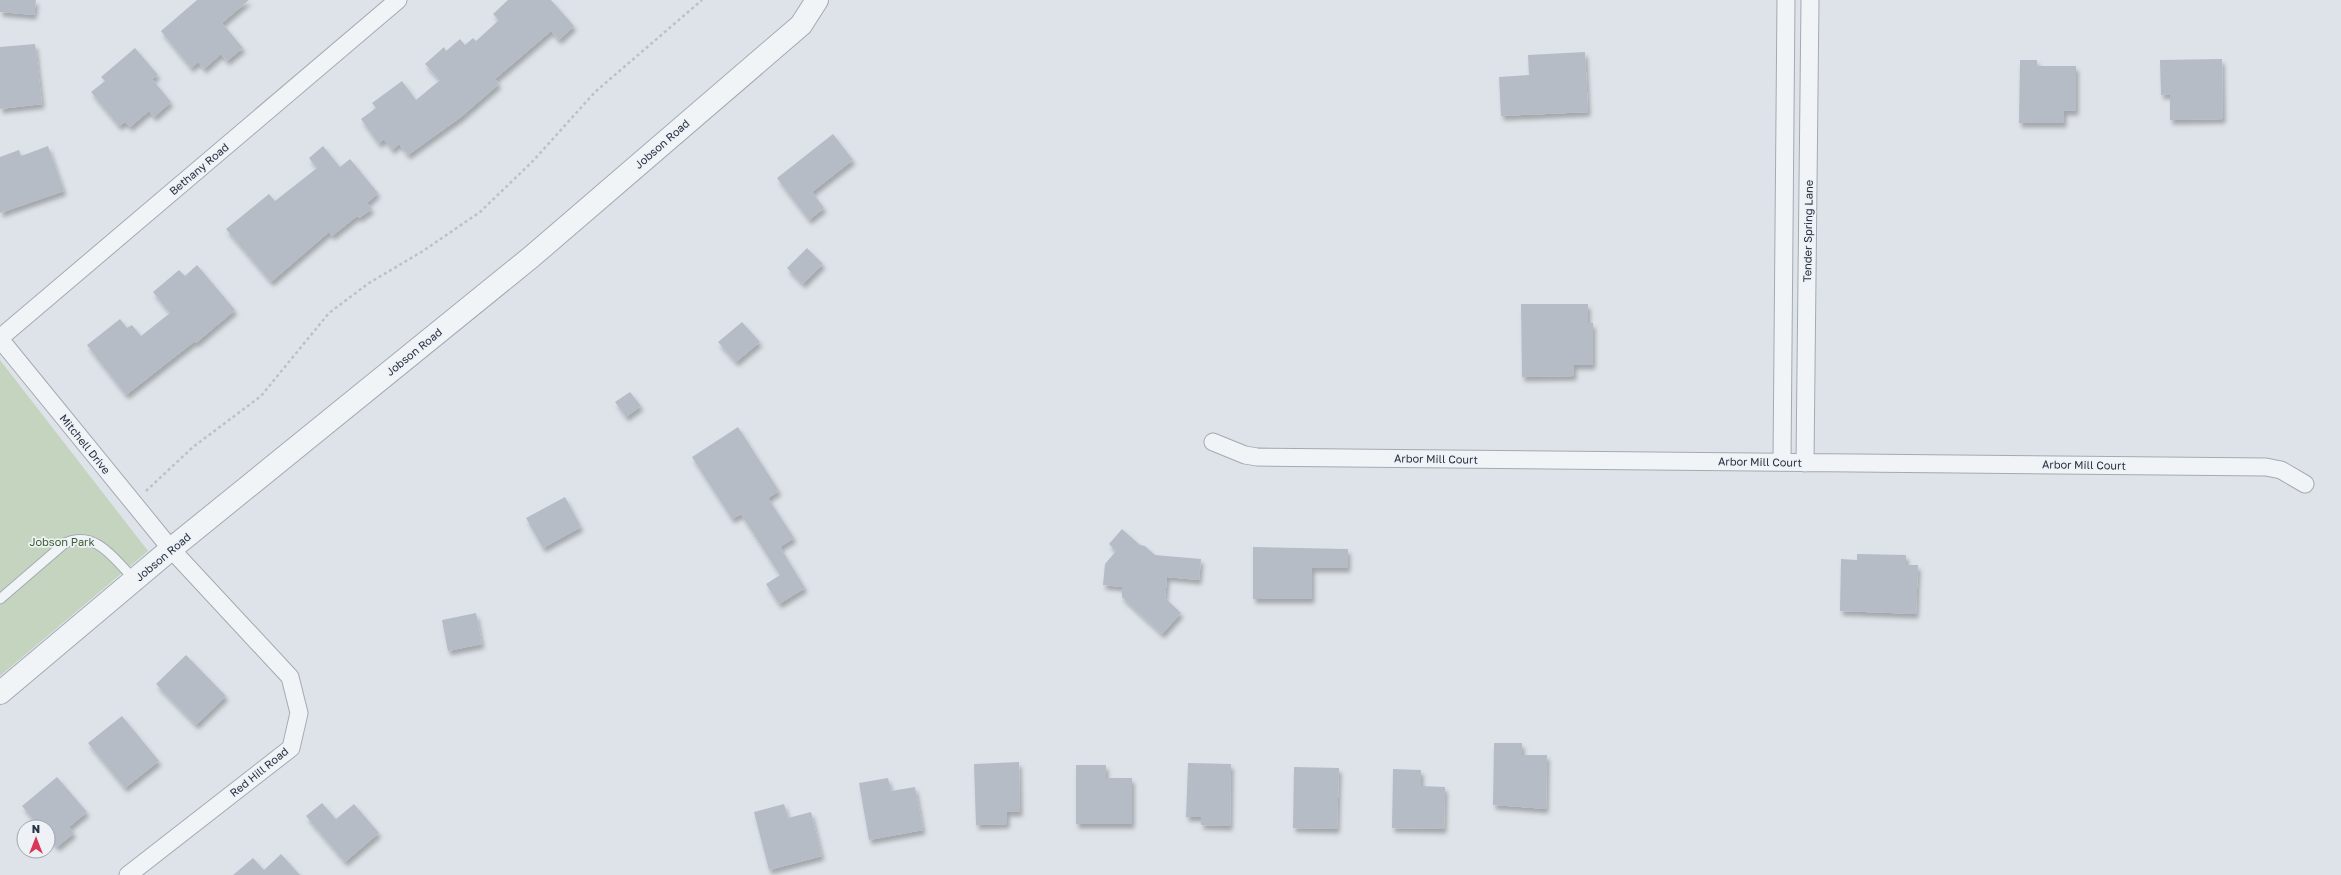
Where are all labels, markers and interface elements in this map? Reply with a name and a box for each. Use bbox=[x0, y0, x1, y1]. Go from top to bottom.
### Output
street label: Jobson Road bbox=[632, 116, 692, 171]
street label: Bethany Road bbox=[166, 140, 231, 197]
street label: Tender Spring Lane bbox=[1800, 180, 1815, 282]
street label: Jobson Road bbox=[383, 325, 444, 378]
street label: Mitchell Drive bbox=[57, 411, 113, 476]
street label: Arbor Mill Court bbox=[1394, 451, 1478, 466]
street label: Arbor Mill Court bbox=[1718, 454, 1802, 469]
street label: Arbor Mill Court bbox=[2042, 457, 2126, 472]
street label: Jobson Road bbox=[132, 530, 193, 584]
park label: Jobson Park bbox=[29, 535, 95, 548]
street label: Red Hill Road bbox=[227, 744, 290, 799]
north arrow bbox=[16, 819, 56, 859]
text: N bbox=[32, 822, 40, 835]

